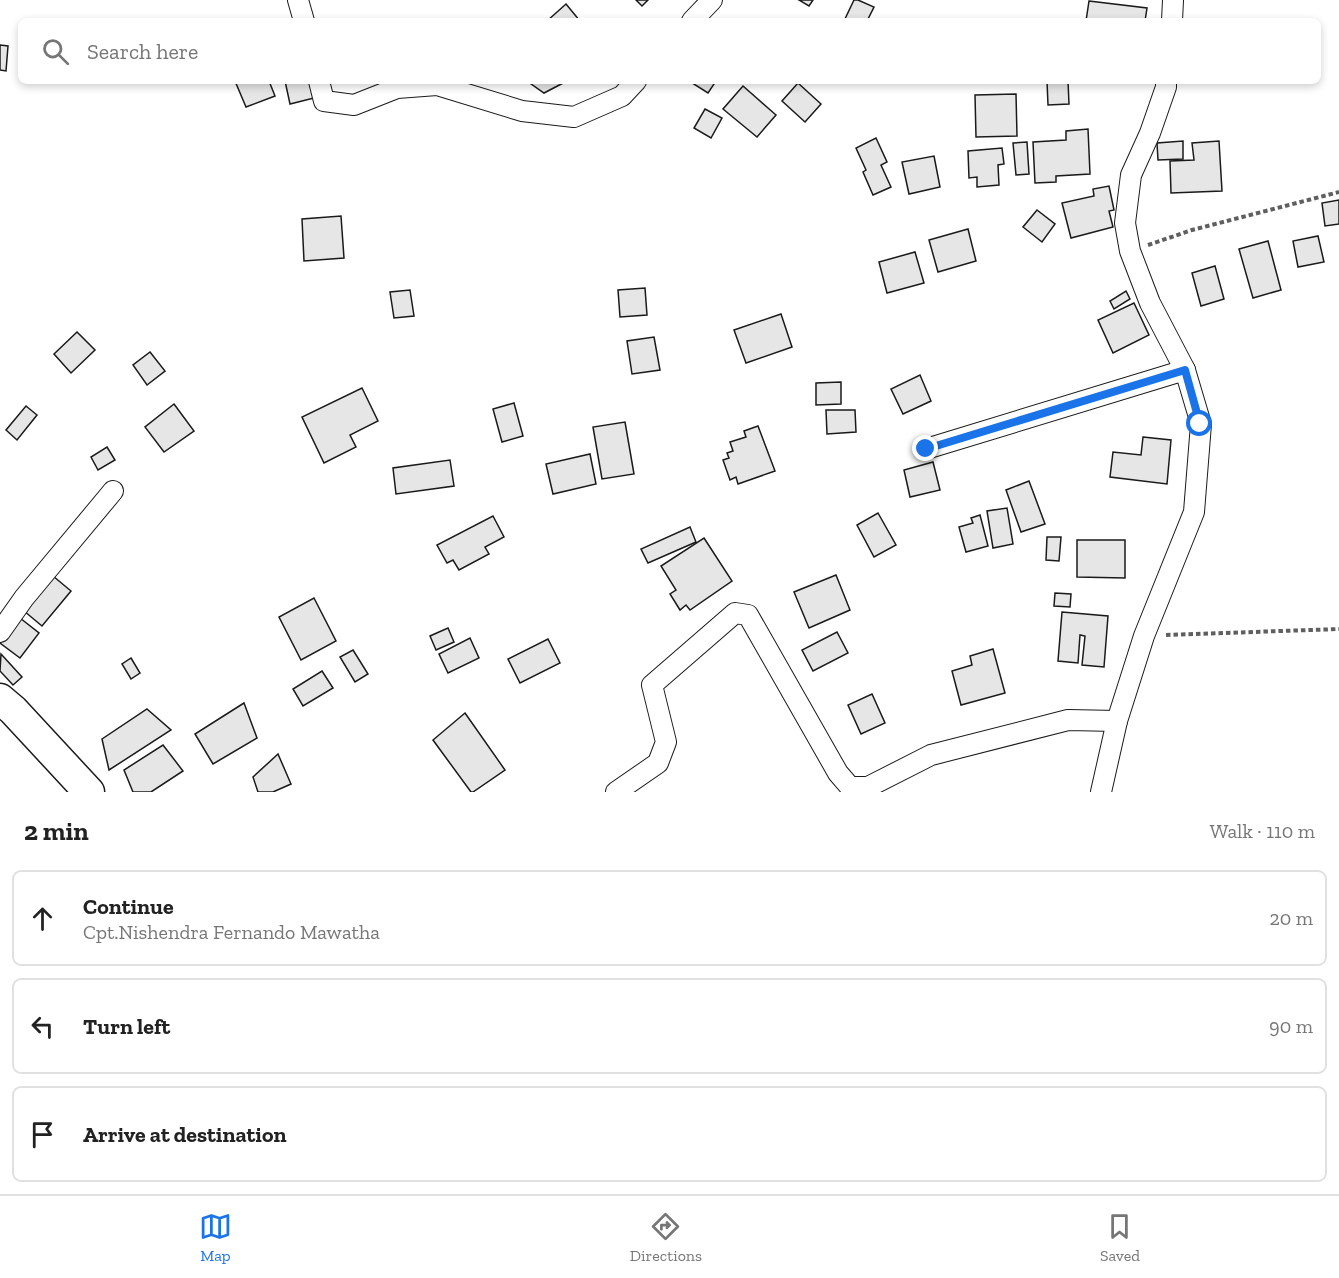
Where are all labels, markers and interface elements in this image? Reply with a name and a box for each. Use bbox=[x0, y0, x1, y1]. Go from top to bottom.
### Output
search box bbox=[18, 18, 1321, 84]
icon: search bbox=[39, 35, 72, 68]
text: Search here bbox=[87, 38, 198, 65]
route start bbox=[1186, 410, 1212, 436]
route end bbox=[912, 435, 938, 461]
text: 2 min bbox=[24, 815, 89, 847]
text: Walk · 110 m bbox=[1210, 819, 1315, 843]
text: Continue bbox=[83, 893, 174, 920]
icon: ahead bbox=[26, 902, 59, 935]
text: 20 m bbox=[1269, 906, 1313, 930]
text: Cpt.Nishendra Fernando Mawatha bbox=[83, 920, 380, 944]
icon: left bbox=[26, 1010, 59, 1043]
text: Turn left bbox=[83, 1013, 170, 1040]
text: 90 m bbox=[1269, 1014, 1313, 1038]
icon: arrive bbox=[26, 1118, 59, 1151]
text: Arrive at destination bbox=[83, 1121, 286, 1148]
tab: Map bbox=[199, 1210, 232, 1265]
tab: Directions bbox=[630, 1210, 702, 1265]
tab: Saved bbox=[1100, 1210, 1140, 1265]

